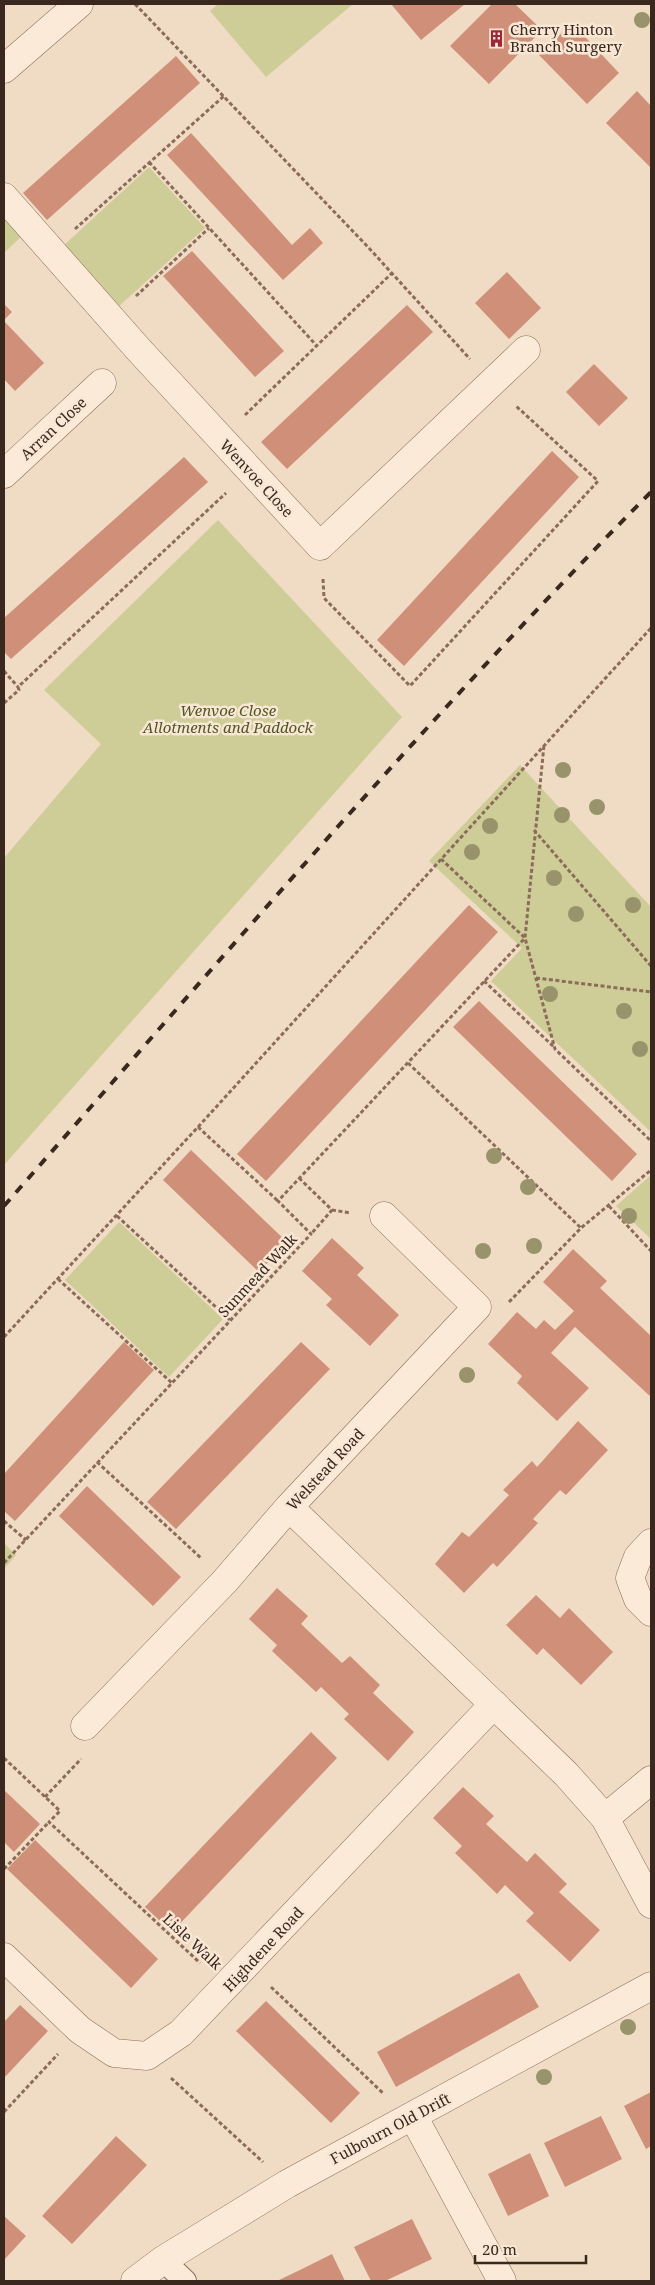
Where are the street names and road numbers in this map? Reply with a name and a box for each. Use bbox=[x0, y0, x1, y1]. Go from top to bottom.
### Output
street label: Arran Close bbox=[16, 392, 90, 464]
street label: Wenvoe Close bbox=[216, 435, 298, 521]
street label: Sunmead Walk bbox=[213, 1229, 301, 1321]
street label: Welstead Road bbox=[282, 1424, 368, 1514]
street label: Highdene Road bbox=[218, 1902, 308, 1996]
street label: Lisle Walk bbox=[159, 1908, 227, 1974]
street label: Fulbourn Old Drift bbox=[326, 2088, 454, 2168]

